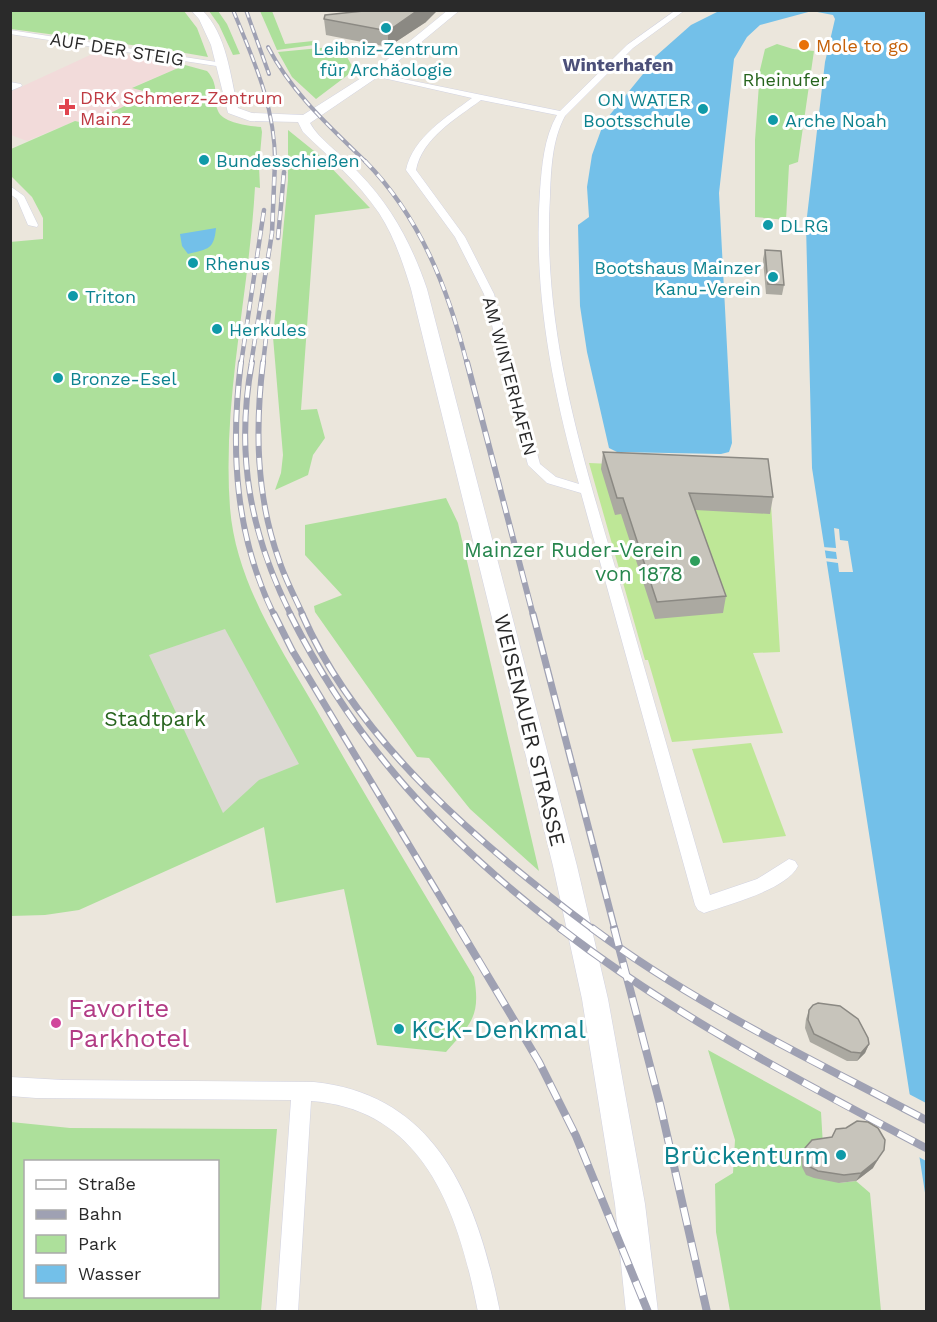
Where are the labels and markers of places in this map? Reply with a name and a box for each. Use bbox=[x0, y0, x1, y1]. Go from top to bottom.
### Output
marker: Leibniz-Zentrum für Archäologie bbox=[379, 21, 393, 35]
place label: Mole to go bbox=[816, 35, 909, 56]
place label: Leibniz-Zentrum für Archäologie bbox=[313, 38, 459, 80]
marker: Mole to go bbox=[797, 38, 811, 52]
place label: DRK Schmerz-Zentrum Mainz bbox=[80, 87, 283, 129]
place label: ON WATER Bootsschule bbox=[583, 89, 691, 131]
marker: DRK Schmerz-Zentrum Mainz bbox=[58, 98, 76, 116]
marker: ON WATER Bootsschule bbox=[696, 102, 710, 116]
place label: Arche Noah bbox=[785, 110, 887, 131]
marker: Arche Noah bbox=[766, 113, 780, 127]
place label: Bundesschießen bbox=[216, 150, 360, 171]
marker: Bundesschießen bbox=[197, 153, 211, 167]
place label: DLRG bbox=[780, 215, 829, 236]
marker: DLRG bbox=[761, 218, 775, 232]
place label: Rhenus bbox=[205, 253, 270, 274]
marker: Rhenus bbox=[186, 256, 200, 270]
place label: Bootshaus Mainzer Kanu-Verein bbox=[594, 257, 761, 299]
marker: Bootshaus Mainzer Kanu-Verein bbox=[766, 270, 780, 284]
place label: Triton bbox=[85, 286, 136, 307]
marker: Triton bbox=[66, 289, 80, 303]
place label: Herkules bbox=[229, 319, 307, 340]
marker: Herkules bbox=[210, 322, 224, 336]
place label: Bronze-Esel bbox=[70, 368, 177, 389]
marker: Bronze-Esel bbox=[51, 371, 65, 385]
place label: Mainzer Ruder-Verein von 1878 bbox=[464, 537, 683, 586]
marker: Mainzer Ruder-Verein von 1878 bbox=[688, 554, 702, 568]
place label: Favorite Parkhotel bbox=[68, 993, 189, 1053]
place label: KCK-Denkmal bbox=[411, 1014, 586, 1044]
marker: Favorite Parkhotel bbox=[49, 1016, 63, 1030]
marker: KCK-Denkmal bbox=[392, 1022, 406, 1036]
place label: Brückenturm bbox=[663, 1140, 829, 1170]
marker: Brückenturm bbox=[834, 1148, 848, 1162]

